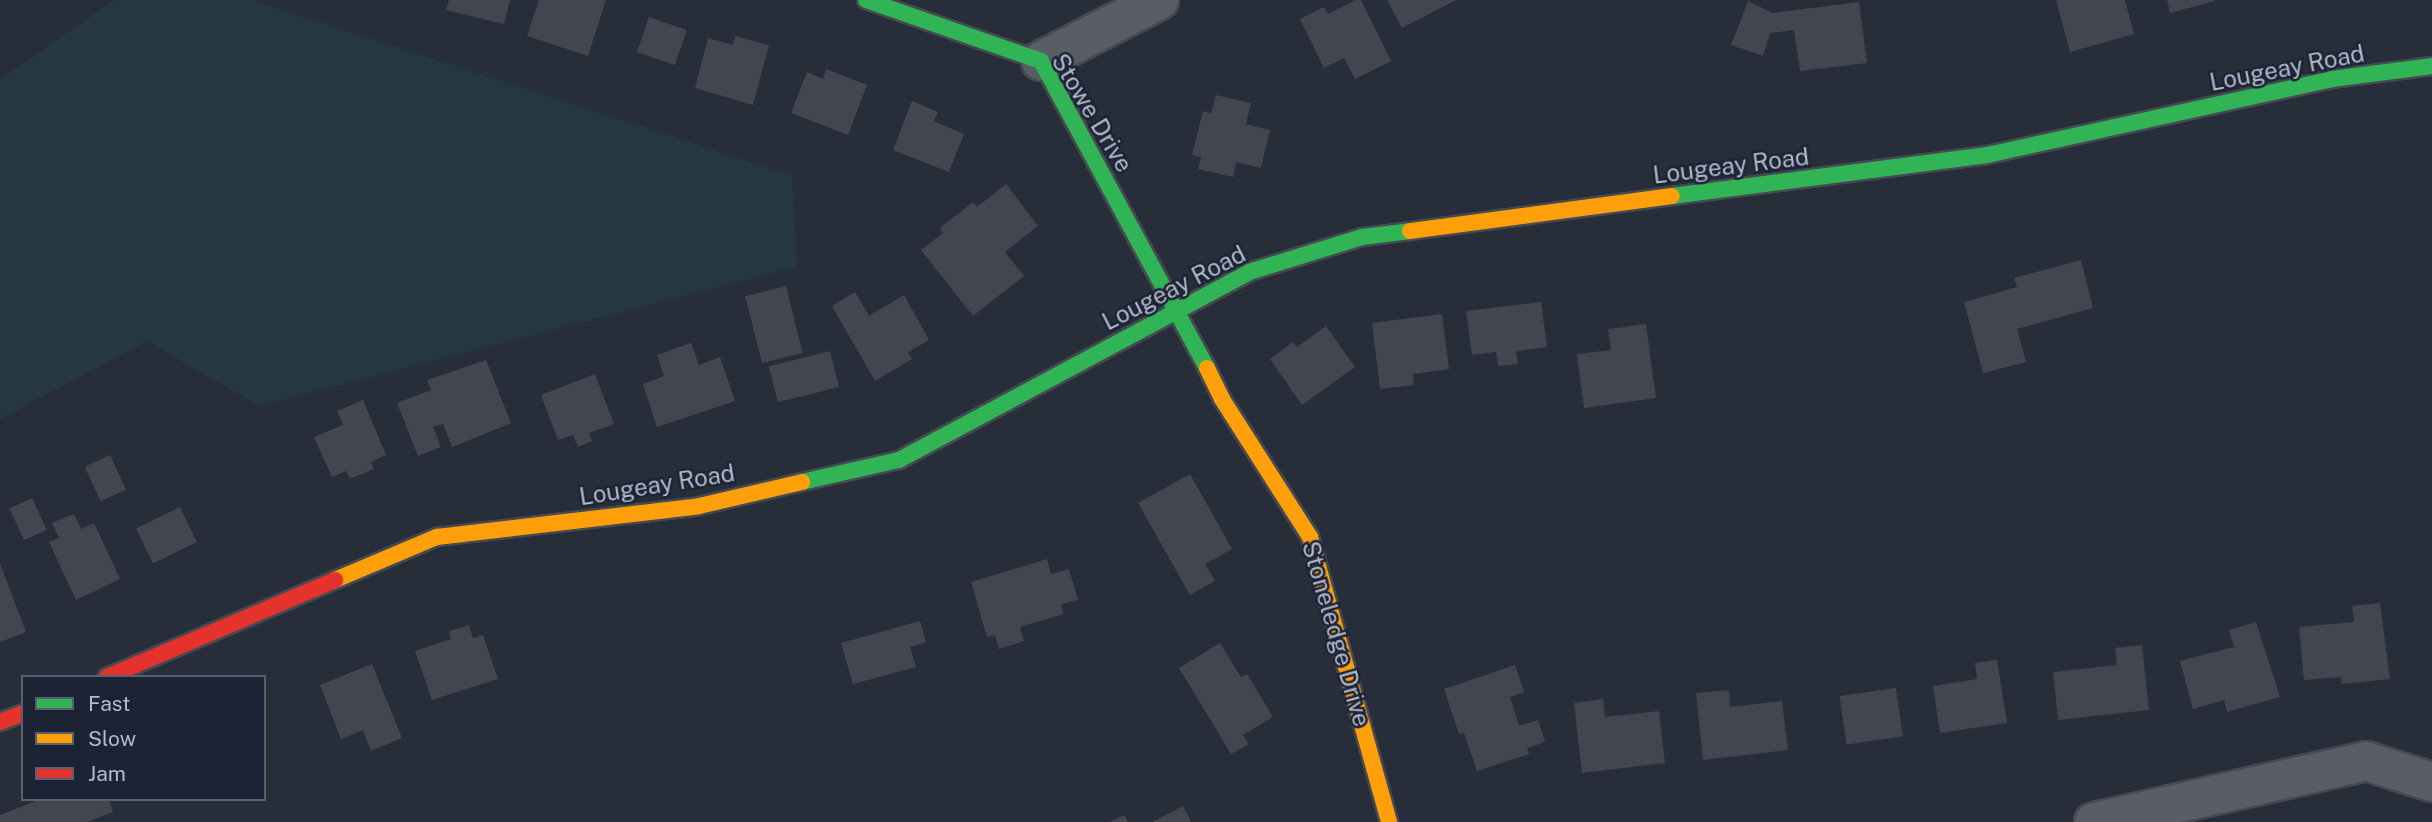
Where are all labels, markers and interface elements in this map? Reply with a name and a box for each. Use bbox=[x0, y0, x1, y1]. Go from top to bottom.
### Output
street label: Lougeay Road bbox=[2207, 39, 2367, 97]
street label: Stowe Drive bbox=[1045, 48, 1139, 178]
street label: Lougeay Road bbox=[1651, 142, 1811, 190]
street label: Lougeay Road bbox=[1097, 239, 1251, 337]
street label: Lougeay Road bbox=[577, 458, 737, 512]
street label: Stoneledge Drive bbox=[1296, 538, 1376, 730]
legend bbox=[21, 675, 266, 801]
text: Fast bbox=[88, 691, 130, 716]
text: Slow bbox=[88, 726, 136, 751]
text: Jam bbox=[88, 761, 126, 786]

